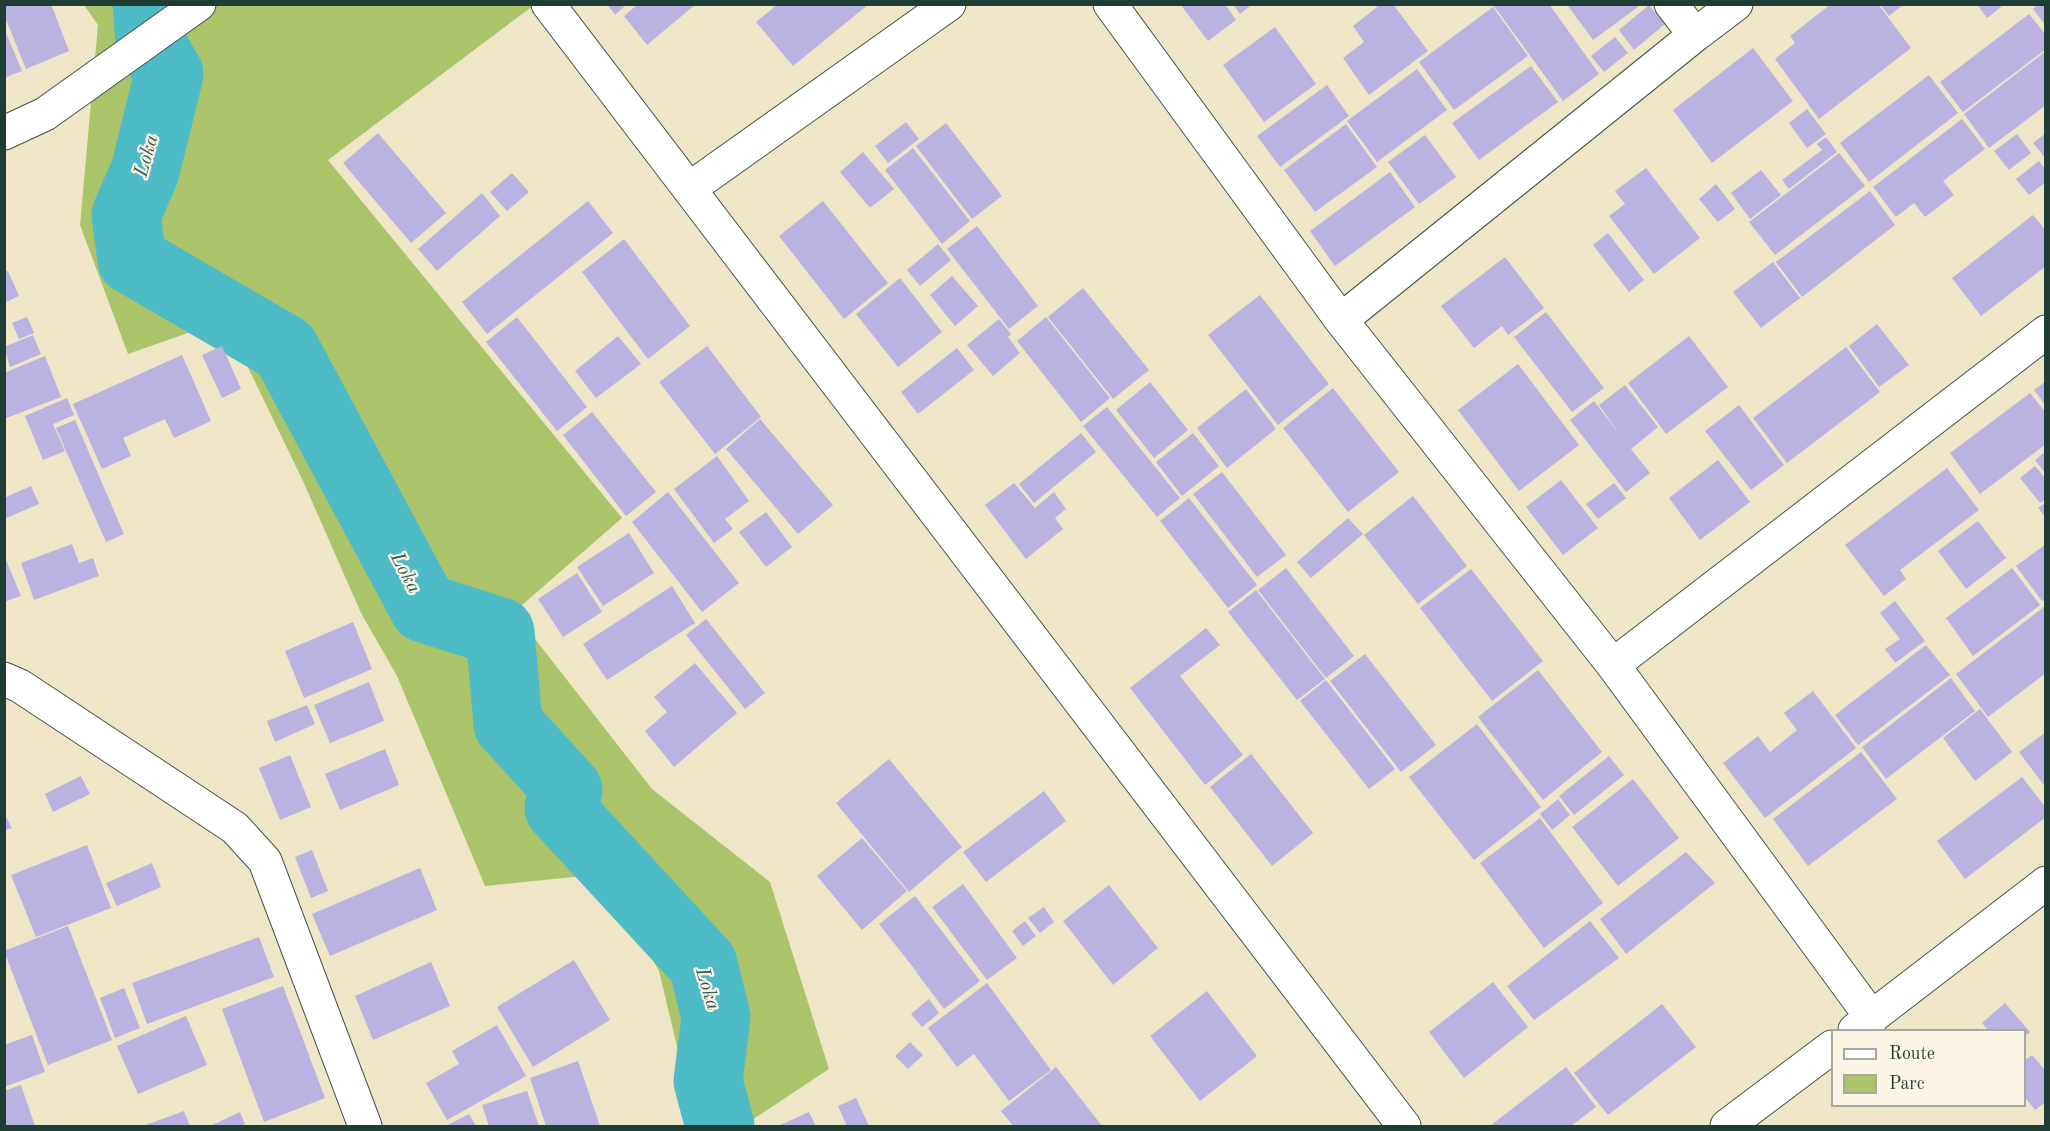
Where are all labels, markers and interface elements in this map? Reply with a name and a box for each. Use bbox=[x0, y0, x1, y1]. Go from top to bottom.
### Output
water label: Loka bbox=[129, 132, 165, 180]
water label: Loka bbox=[384, 548, 426, 598]
water label: Loka bbox=[689, 965, 725, 1013]
legend bbox=[1831, 1029, 2026, 1107]
text: Route bbox=[1889, 1045, 1935, 1063]
text: Parc bbox=[1889, 1075, 1925, 1093]

